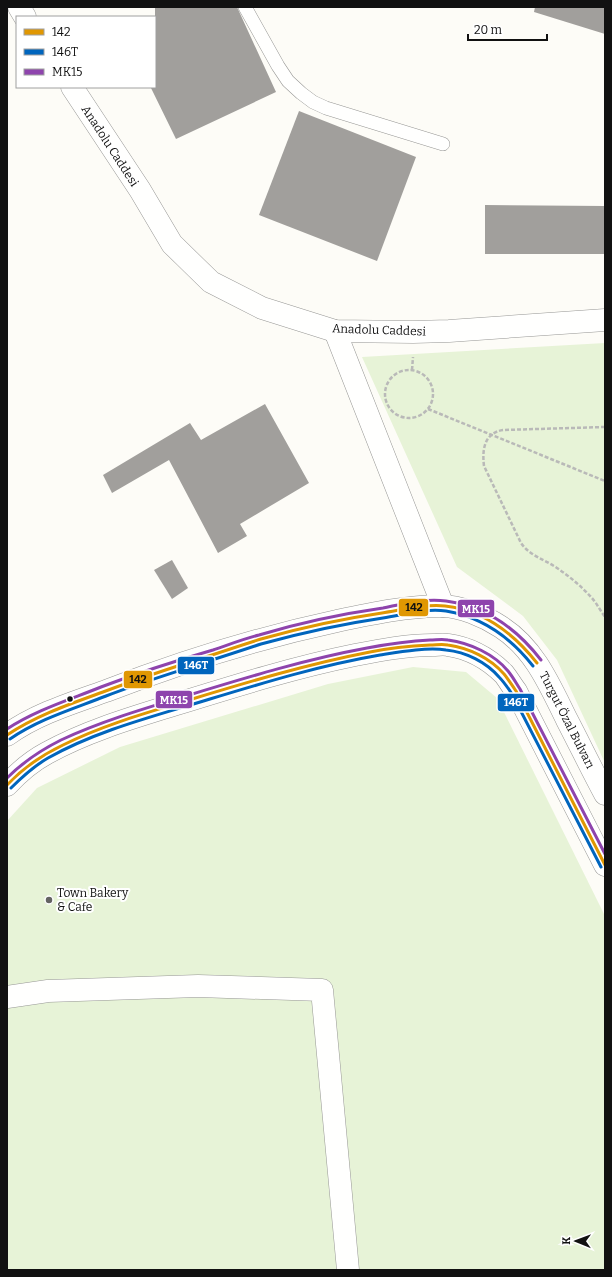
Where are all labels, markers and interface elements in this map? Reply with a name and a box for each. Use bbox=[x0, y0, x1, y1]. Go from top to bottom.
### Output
legend bbox=[16, 16, 156, 88]
scale bar bbox=[468, 16, 547, 42]
text: 20 m bbox=[474, 23, 503, 37]
text: 142 bbox=[52, 25, 70, 39]
text: 146T bbox=[52, 45, 78, 59]
text: MK15 bbox=[52, 65, 82, 79]
street label: Anadolu Caddesi bbox=[79, 103, 142, 190]
street label: Anadolu Caddesi bbox=[332, 321, 427, 339]
line badge: 142 bbox=[398, 598, 429, 617]
line badge: MK15 bbox=[457, 599, 495, 618]
text: 142 bbox=[405, 601, 423, 614]
text: MK15 bbox=[462, 603, 490, 616]
line badge: 146T bbox=[177, 656, 215, 675]
text: 146T bbox=[184, 659, 209, 672]
street label: Turgut Özal Bulvarı bbox=[536, 669, 599, 771]
line badge: 142 bbox=[123, 670, 153, 689]
text: 142 bbox=[129, 673, 147, 686]
line badge: MK15 bbox=[155, 690, 193, 709]
line badge: 146T bbox=[497, 693, 535, 712]
unlabelled marker bbox=[65, 694, 75, 704]
text: MK15 bbox=[160, 694, 188, 707]
text: 146T bbox=[504, 696, 529, 709]
place label: Town Bakery & Cafe bbox=[57, 886, 129, 914]
marker: Town Bakery & Cafe bbox=[44, 895, 54, 905]
north arrow bbox=[556, 1221, 596, 1261]
text: K bbox=[560, 1237, 573, 1245]

